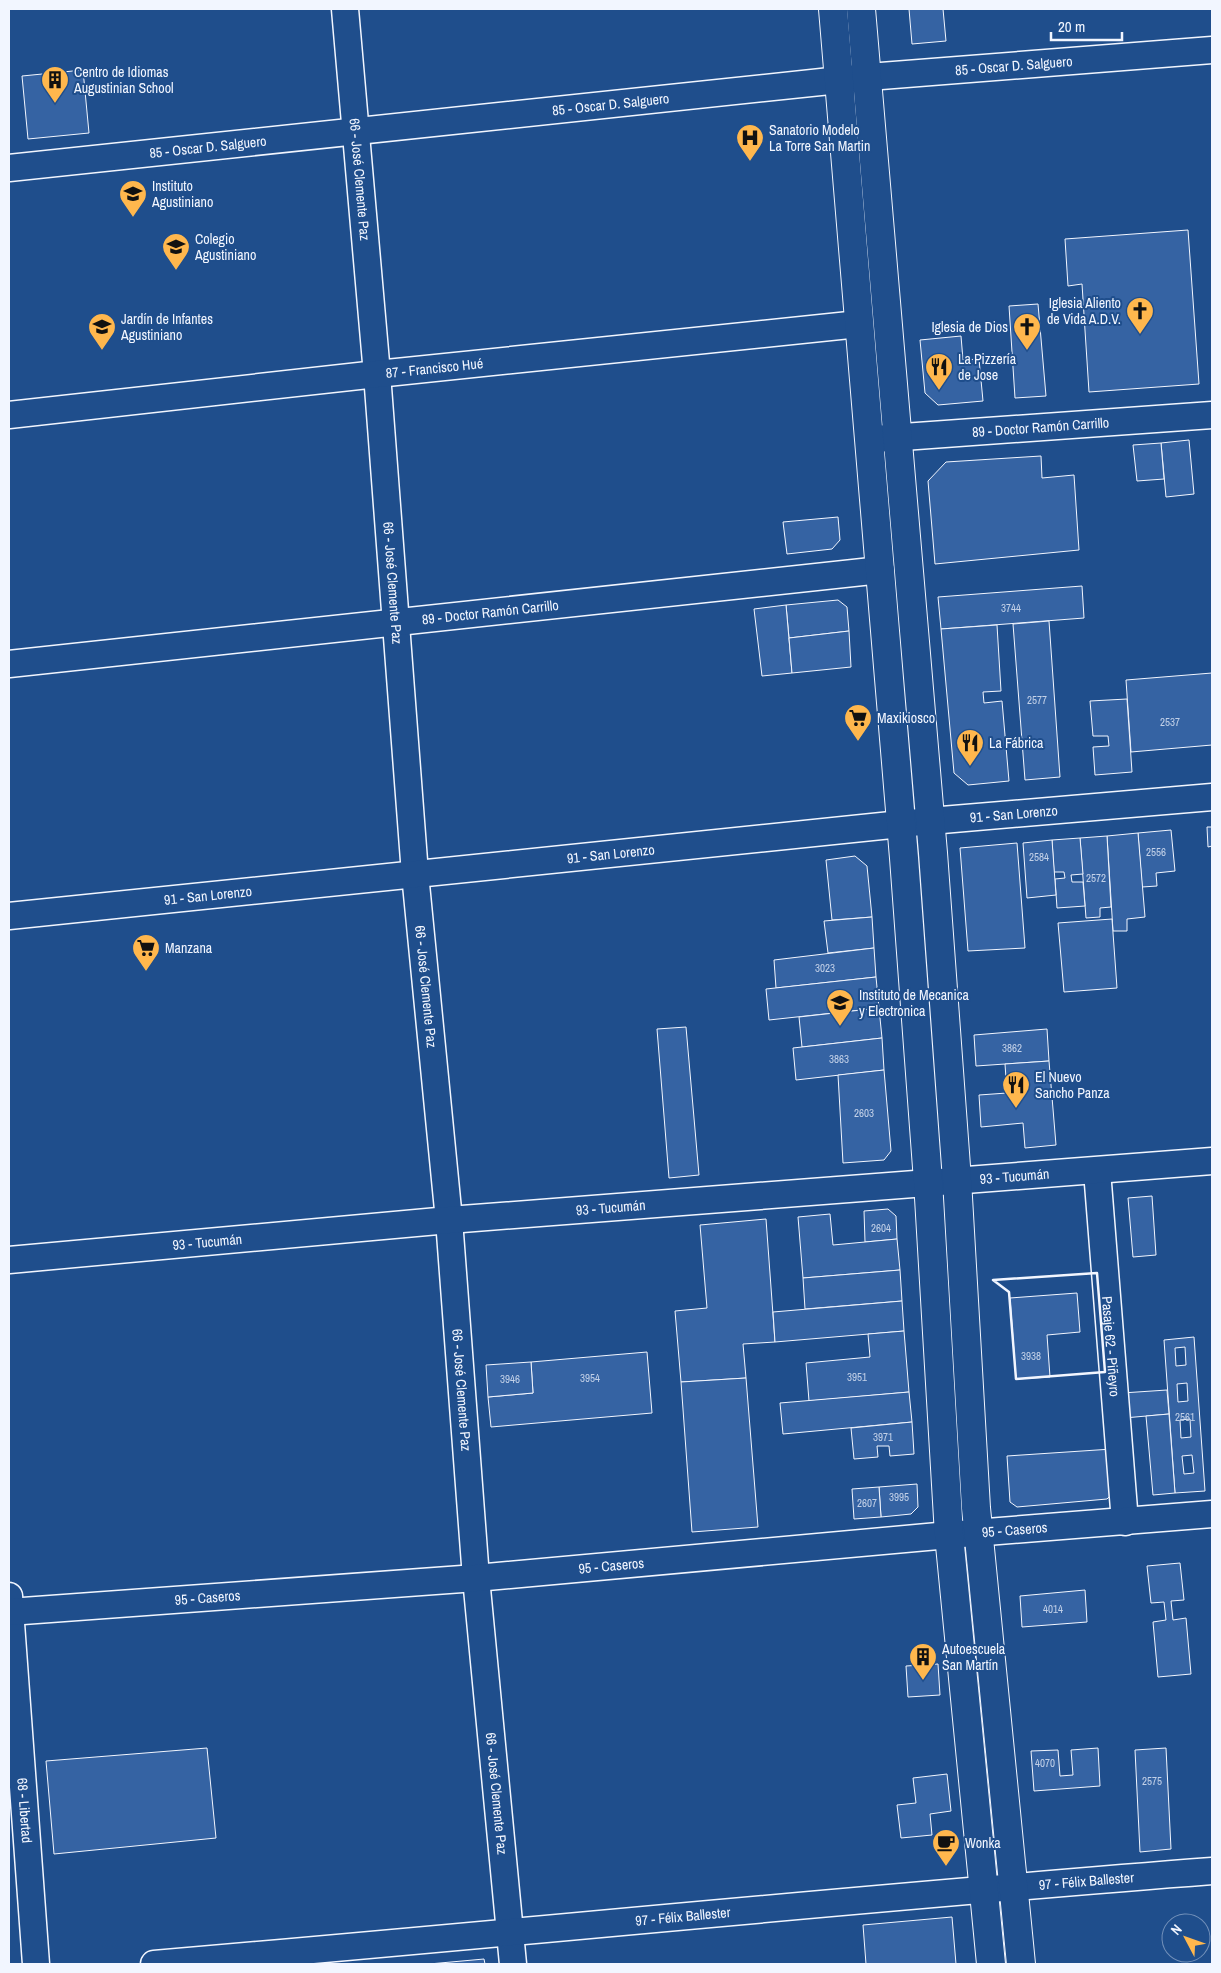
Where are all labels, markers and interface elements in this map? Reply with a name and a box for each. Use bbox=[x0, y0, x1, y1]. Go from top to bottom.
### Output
scale bar bbox=[1051, 10, 1122, 42]
text: 20 m bbox=[1058, 16, 1085, 37]
street label: 85 - Oscar D. Salguero bbox=[954, 52, 1073, 79]
place label: Centro de Idiomas Augustinian School bbox=[73, 63, 174, 97]
building icon: Centro de Idiomas Augustinian School bbox=[40, 65, 70, 104]
street label: 85 - Oscar D. Salguero bbox=[551, 89, 670, 119]
street label: 66 - José Clemente Paz bbox=[346, 117, 374, 241]
place label: Sanatorio Modelo La Torre San Martin bbox=[769, 121, 870, 155]
hospital icon: Sanatorio Modelo La Torre San Martin bbox=[735, 123, 765, 162]
street label: 85 - Oscar D. Salguero bbox=[148, 132, 267, 162]
place label: Instituto Agustiniano bbox=[151, 177, 213, 211]
school or university icon: Instituto Agustiniano bbox=[118, 179, 148, 218]
place label: Colegio Agustiniano bbox=[194, 230, 256, 264]
school or university icon: Colegio Agustiniano bbox=[161, 232, 191, 271]
place label: Iglesia Aliento de Vida A.D.V. bbox=[1047, 294, 1121, 328]
church icon: Iglesia Aliento de Vida A.D.V. bbox=[1125, 296, 1155, 335]
place label: Jardín de Infantes Agustiniano bbox=[120, 310, 213, 344]
school or university icon: Jardín de Infantes Agustiniano bbox=[87, 312, 117, 351]
church icon: Iglesia de Dios bbox=[1012, 312, 1042, 351]
place label: Iglesia de Dios bbox=[931, 318, 1008, 336]
place label: La Pizzería de Jose bbox=[958, 350, 1017, 384]
restaurant icon: La Pizzería de Jose bbox=[924, 352, 954, 391]
street label: 87 - Francisco Hué bbox=[385, 354, 484, 382]
street label: 89 - Doctor Ramón Carrillo bbox=[971, 413, 1110, 441]
street label: 66 - José Clemente Paz bbox=[379, 521, 407, 645]
street label: 89 - Doctor Ramón Carrillo bbox=[421, 596, 559, 628]
house number: 3744 bbox=[1001, 601, 1021, 615]
house number: 2577 bbox=[1027, 693, 1047, 707]
supermarket icon: Maxikiosco bbox=[843, 703, 873, 742]
place label: Maxikiosco bbox=[877, 709, 935, 727]
house number: 2537 bbox=[1160, 715, 1180, 729]
restaurant icon: La Fábrica bbox=[955, 728, 985, 767]
place label: La Fábrica bbox=[989, 734, 1044, 752]
street label: 91 - San Lorenzo bbox=[969, 801, 1059, 827]
street label: 91 - San Lorenzo bbox=[566, 840, 656, 867]
house number: 2556 bbox=[1146, 845, 1166, 859]
house number: 2584 bbox=[1029, 850, 1049, 864]
house number: 2572 bbox=[1086, 871, 1106, 885]
street label: 91 - San Lorenzo bbox=[163, 882, 253, 909]
street label: 66 - José Clemente Paz bbox=[411, 925, 441, 1049]
supermarket icon: Manzana bbox=[131, 933, 161, 972]
place label: Manzana bbox=[165, 939, 213, 957]
house number: 3023 bbox=[815, 961, 835, 975]
place label: Instituto de Mecanica y Electronica bbox=[859, 986, 969, 1020]
school or university icon: Instituto de Mecanica y Electronica bbox=[825, 988, 855, 1027]
house number: 3862 bbox=[1002, 1041, 1022, 1055]
house number: 3863 bbox=[829, 1052, 849, 1066]
place label: El Nuevo Sancho Panza bbox=[1035, 1068, 1110, 1102]
restaurant icon: El Nuevo Sancho Panza bbox=[1001, 1070, 1031, 1109]
house number: 2603 bbox=[854, 1106, 874, 1120]
street label: 93 - Tucumán bbox=[979, 1165, 1050, 1188]
street label: 93 - Tucumán bbox=[575, 1196, 646, 1219]
house number: 2604 bbox=[871, 1221, 891, 1235]
street label: 93 - Tucumán bbox=[172, 1230, 243, 1254]
street label: Pasaje 62 - Piñeyro bbox=[1098, 1295, 1124, 1397]
street label: 66 - José Clemente Paz bbox=[448, 1328, 475, 1452]
house number: 3938 bbox=[1021, 1349, 1041, 1363]
house number: 3951 bbox=[847, 1370, 867, 1384]
house number: 3954 bbox=[580, 1371, 600, 1385]
house number: 3946 bbox=[500, 1372, 520, 1386]
house number: 2561 bbox=[1175, 1410, 1195, 1424]
house number: 3971 bbox=[873, 1430, 893, 1444]
house number: 3995 bbox=[889, 1490, 909, 1504]
house number: 2607 bbox=[857, 1496, 877, 1510]
street label: 95 - Caseros bbox=[981, 1518, 1048, 1541]
street label: 95 - Caseros bbox=[578, 1554, 645, 1578]
street label: 95 - Caseros bbox=[174, 1586, 241, 1609]
house number: 4014 bbox=[1043, 1602, 1063, 1616]
place label: Autoescuela San Martín bbox=[941, 1640, 1006, 1674]
building icon: Autoescuela San Martín bbox=[908, 1642, 938, 1681]
street label: 66 - José Clemente Paz bbox=[482, 1732, 511, 1856]
house number: 4070 bbox=[1035, 1756, 1055, 1770]
house number: 2575 bbox=[1142, 1774, 1162, 1788]
street label: 68 - Libertad bbox=[13, 1777, 36, 1844]
cafe icon: Wonka bbox=[931, 1828, 961, 1867]
place label: Wonka bbox=[965, 1834, 1001, 1852]
street label: 97 - Félix Ballester bbox=[1038, 1868, 1135, 1894]
street label: 97 - Félix Ballester bbox=[635, 1903, 731, 1930]
north arrow bbox=[1161, 1913, 1211, 1963]
text: N bbox=[1167, 1920, 1186, 1939]

